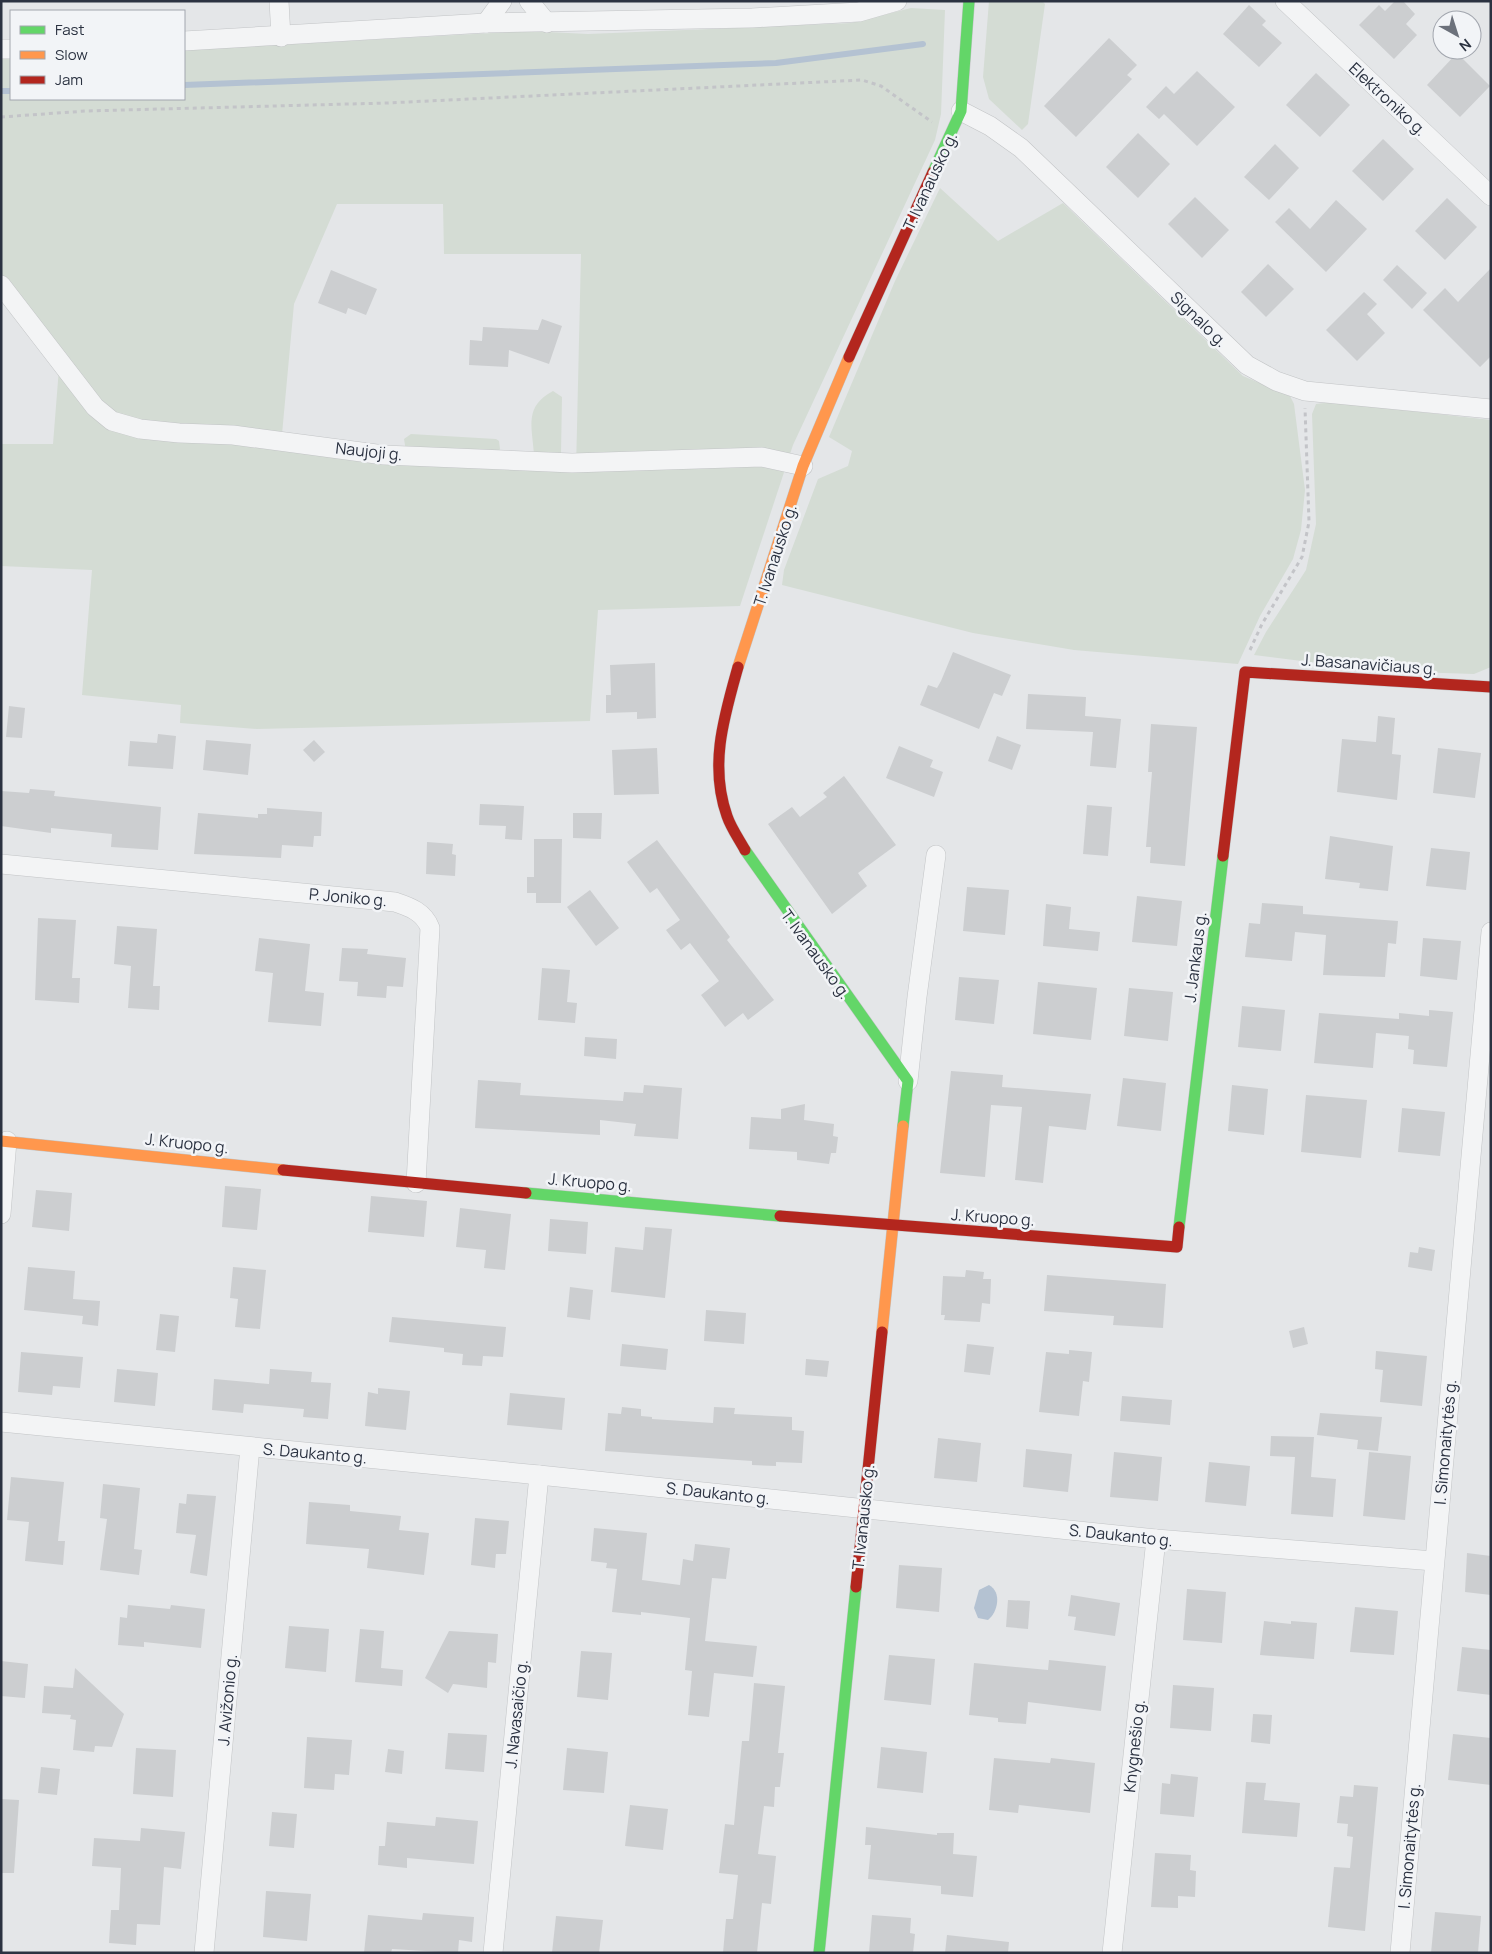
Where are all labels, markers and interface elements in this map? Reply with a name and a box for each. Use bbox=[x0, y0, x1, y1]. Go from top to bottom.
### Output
legend bbox=[10, 10, 185, 100]
north arrow bbox=[1432, 10, 1482, 60]
text: Fast bbox=[55, 19, 84, 40]
text: N bbox=[1456, 35, 1475, 56]
text: Slow bbox=[55, 44, 88, 65]
street label: Elektroniko g. bbox=[1344, 57, 1432, 141]
text: Jam bbox=[55, 69, 83, 90]
street label: T. Ivanausko g. bbox=[898, 128, 962, 234]
street label: Signalo g. bbox=[1166, 286, 1232, 352]
street label: Naujoji g. bbox=[334, 437, 404, 465]
street label: T. Ivanausko g. bbox=[748, 501, 802, 609]
street label: J. Basanavičiaus g. bbox=[1301, 648, 1437, 680]
street label: P. Joniko g. bbox=[308, 883, 388, 911]
street label: T. Ivanausko g. bbox=[776, 905, 856, 1003]
street label: J. Jankaus g. bbox=[1179, 910, 1211, 1004]
street label: J. Kruopo g. bbox=[144, 1128, 230, 1158]
street label: J. Kruopo g. bbox=[547, 1167, 633, 1197]
street label: J. Kruopo g. bbox=[950, 1203, 1036, 1231]
street label: I. Simonaitytės g. bbox=[1429, 1378, 1461, 1506]
street label: S. Daukanto g. bbox=[262, 1437, 368, 1469]
street label: T. Ivanausko g. bbox=[847, 1463, 879, 1571]
street label: S. Daukanto g. bbox=[665, 1477, 771, 1509]
street label: S. Daukanto g. bbox=[1068, 1519, 1174, 1551]
street label: J. Avižonio g. bbox=[212, 1653, 242, 1747]
street label: J. Navasaičio g. bbox=[499, 1658, 533, 1770]
street label: Knygnešio g. bbox=[1118, 1698, 1150, 1794]
street label: I. Simonaitytės g. bbox=[1393, 1782, 1425, 1910]

